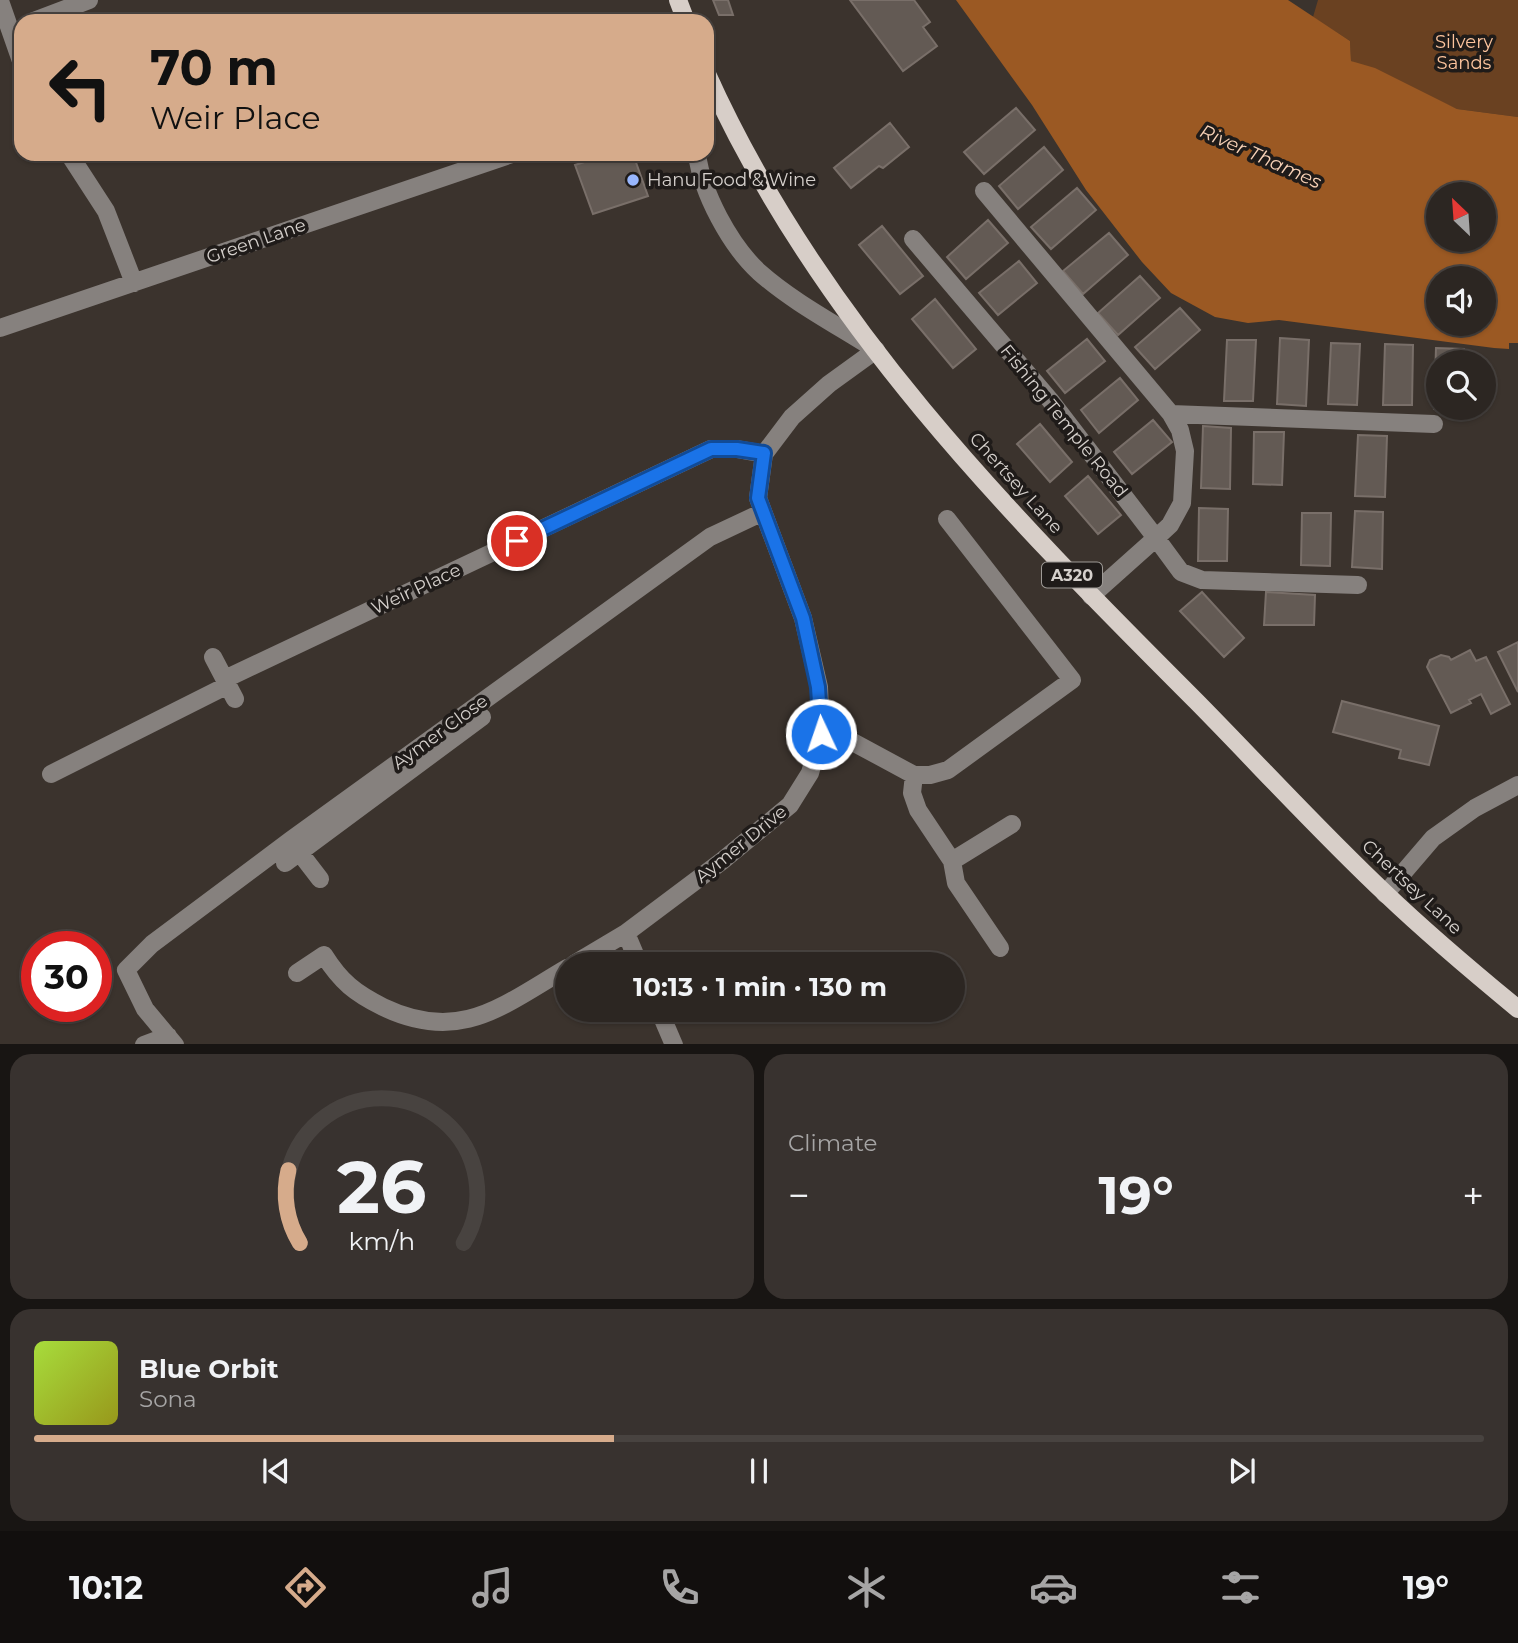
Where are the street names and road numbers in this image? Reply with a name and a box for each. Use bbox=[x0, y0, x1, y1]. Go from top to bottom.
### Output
street label: Green Lane bbox=[203, 214, 309, 268]
street label: Fishing Temple Road bbox=[996, 340, 1132, 502]
street label: Chertsey Lane bbox=[965, 428, 1067, 538]
street label: Weir Place bbox=[368, 559, 464, 619]
road number: A320 bbox=[1042, 562, 1102, 588]
street label: Aymer Close bbox=[388, 690, 492, 774]
street label: Aymer Drive bbox=[691, 800, 791, 888]
street label: Chertsey Lane bbox=[1357, 835, 1467, 939]

